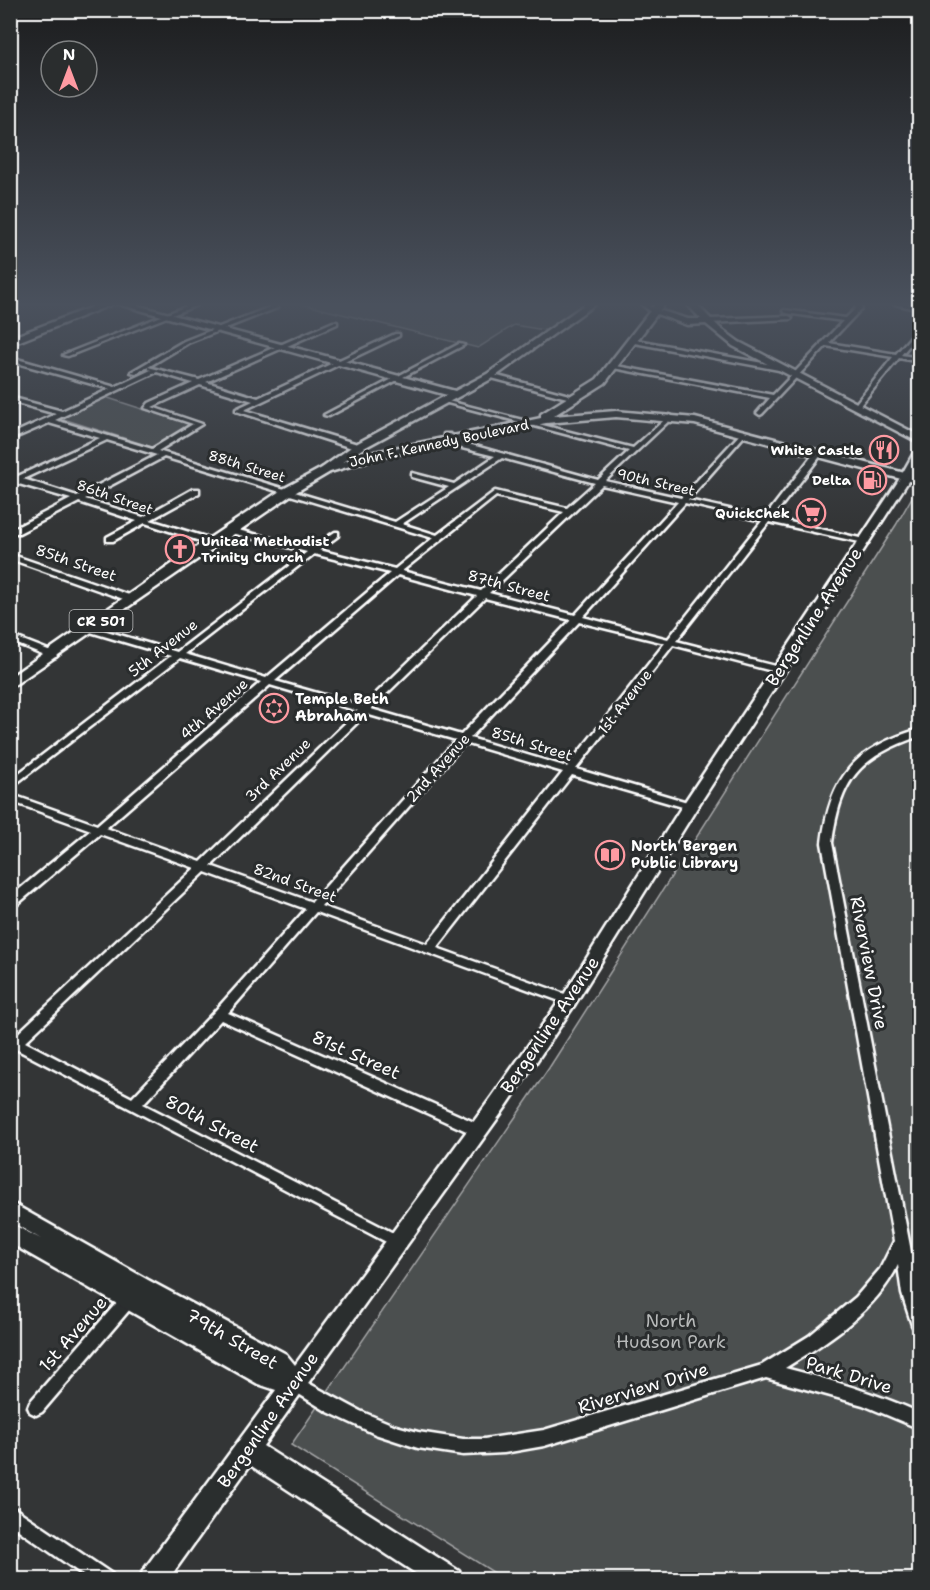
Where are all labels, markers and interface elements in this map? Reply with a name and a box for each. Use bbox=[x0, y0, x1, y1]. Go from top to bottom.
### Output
north arrow bbox=[39, 39, 99, 99]
text: N bbox=[63, 44, 75, 65]
street label: John F. Kennedy Boulevard bbox=[347, 415, 531, 471]
restaurant icon: White Castle bbox=[868, 434, 900, 466]
place label: White Castle bbox=[770, 441, 863, 459]
street label: 88th Street bbox=[206, 446, 288, 486]
street label: 90th Street bbox=[615, 464, 697, 500]
fuel station icon: Delta bbox=[856, 464, 888, 496]
place label: Delta bbox=[812, 471, 851, 489]
street label: 86th Street bbox=[74, 476, 156, 518]
supermarket icon: QuickChek bbox=[795, 497, 827, 529]
place label: QuickChek bbox=[715, 504, 790, 522]
place label: United Methodist Trinity Church bbox=[201, 532, 329, 566]
church icon: United Methodist Trinity Church bbox=[164, 533, 196, 565]
street label: 85th Street bbox=[33, 540, 119, 586]
street label: Bergenline Avenue bbox=[760, 543, 868, 691]
street label: 87th Street bbox=[465, 565, 553, 607]
road number: CR 501 bbox=[70, 610, 132, 632]
street label: 5th Avenue bbox=[124, 615, 202, 681]
street label: 1st Avenue bbox=[593, 665, 657, 739]
street label: 4th Avenue bbox=[176, 674, 252, 744]
place label: Temple Beth Abraham bbox=[295, 689, 389, 726]
synagogue icon: Temple Beth Abraham bbox=[258, 692, 290, 724]
street label: 85th Street bbox=[489, 722, 575, 766]
street label: 2nd Avenue bbox=[402, 729, 474, 807]
street label: 3rd Avenue bbox=[241, 734, 315, 806]
place label: North Bergen Public Library bbox=[631, 836, 738, 873]
library icon: North Bergen Public Library bbox=[594, 839, 626, 871]
street label: 82nd Street bbox=[251, 859, 339, 907]
street label: Riverview Drive bbox=[844, 894, 894, 1032]
street label: Bergenline Avenue bbox=[495, 952, 605, 1098]
street label: 81st Street bbox=[308, 1025, 404, 1085]
street label: 80th Street bbox=[161, 1089, 263, 1159]
street label: 1st Avenue bbox=[33, 1291, 113, 1377]
street label: 79th Street bbox=[182, 1303, 282, 1375]
park label: North Hudson Park bbox=[616, 1309, 726, 1354]
street label: Bergenline Avenue bbox=[212, 1347, 324, 1493]
street label: Park Drive bbox=[803, 1351, 895, 1399]
street label: Riverview Drive bbox=[575, 1357, 711, 1419]

